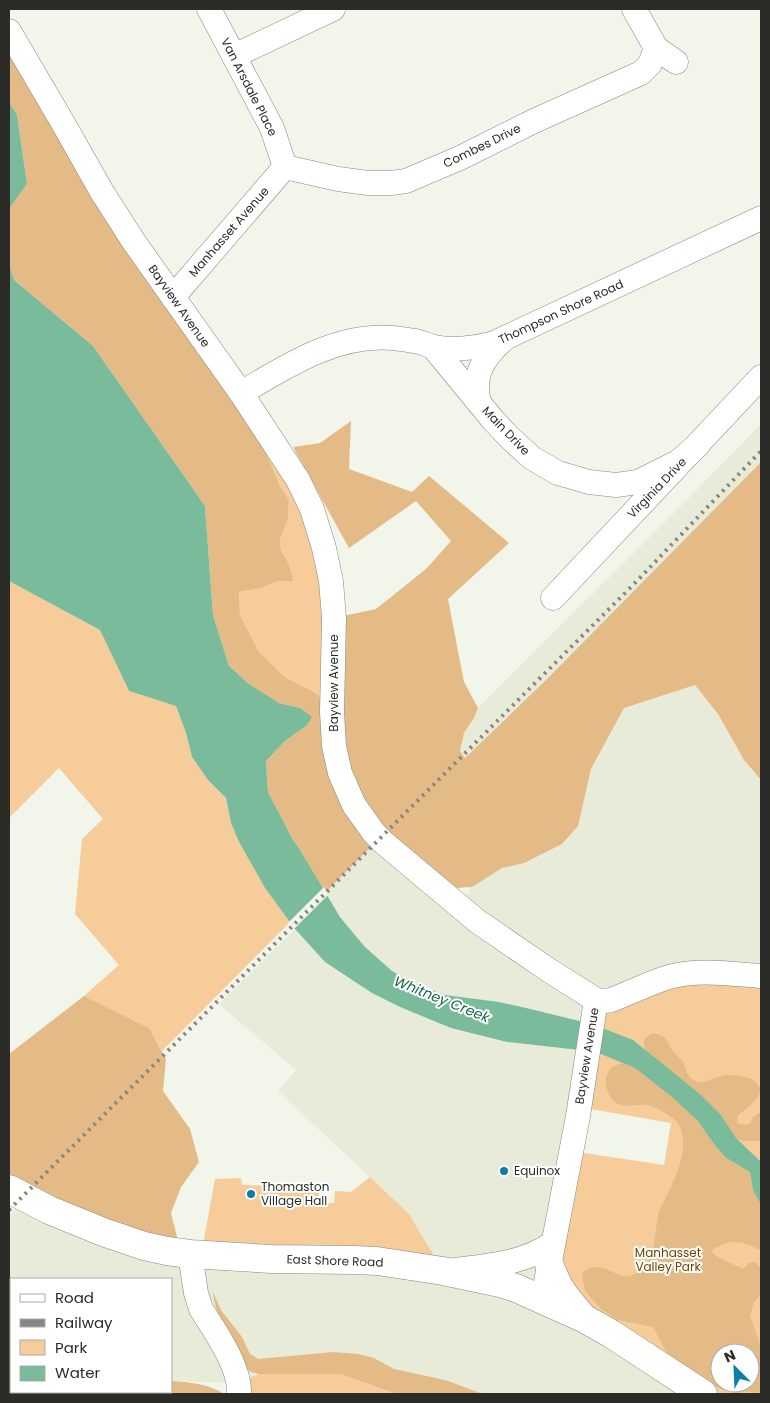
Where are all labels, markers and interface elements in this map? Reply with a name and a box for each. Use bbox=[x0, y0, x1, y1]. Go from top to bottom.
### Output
street label: Van Arsdale Place bbox=[217, 35, 282, 139]
street label: Combes Drive bbox=[440, 119, 523, 172]
street label: Manhasset Avenue bbox=[185, 183, 273, 280]
street label: Bayview Avenue bbox=[144, 261, 214, 351]
street label: Thompson Shore Road bbox=[496, 275, 626, 348]
street label: Main Drive bbox=[479, 402, 534, 459]
street label: Virginia Drive bbox=[623, 453, 690, 522]
street label: Bayview Avenue bbox=[325, 634, 342, 732]
water label: Whitney Creek bbox=[391, 971, 494, 1028]
street label: Bayview Avenue bbox=[570, 1006, 603, 1105]
place label: Equinox bbox=[514, 1162, 560, 1179]
marker: Equinox bbox=[498, 1165, 510, 1177]
place label: Thomaston Village Hall bbox=[261, 1178, 329, 1209]
marker: Thomaston Village Hall bbox=[245, 1188, 257, 1200]
park label: Manhasset Valley Park bbox=[635, 1244, 701, 1275]
street label: East Shore Road bbox=[286, 1250, 384, 1271]
legend bbox=[10, 1278, 172, 1393]
text: Road bbox=[55, 1287, 94, 1308]
text: Railway bbox=[55, 1312, 113, 1333]
text: Park bbox=[55, 1337, 87, 1358]
north arrow bbox=[710, 1343, 760, 1393]
text: N bbox=[721, 1345, 739, 1367]
text: Water bbox=[55, 1362, 101, 1383]

